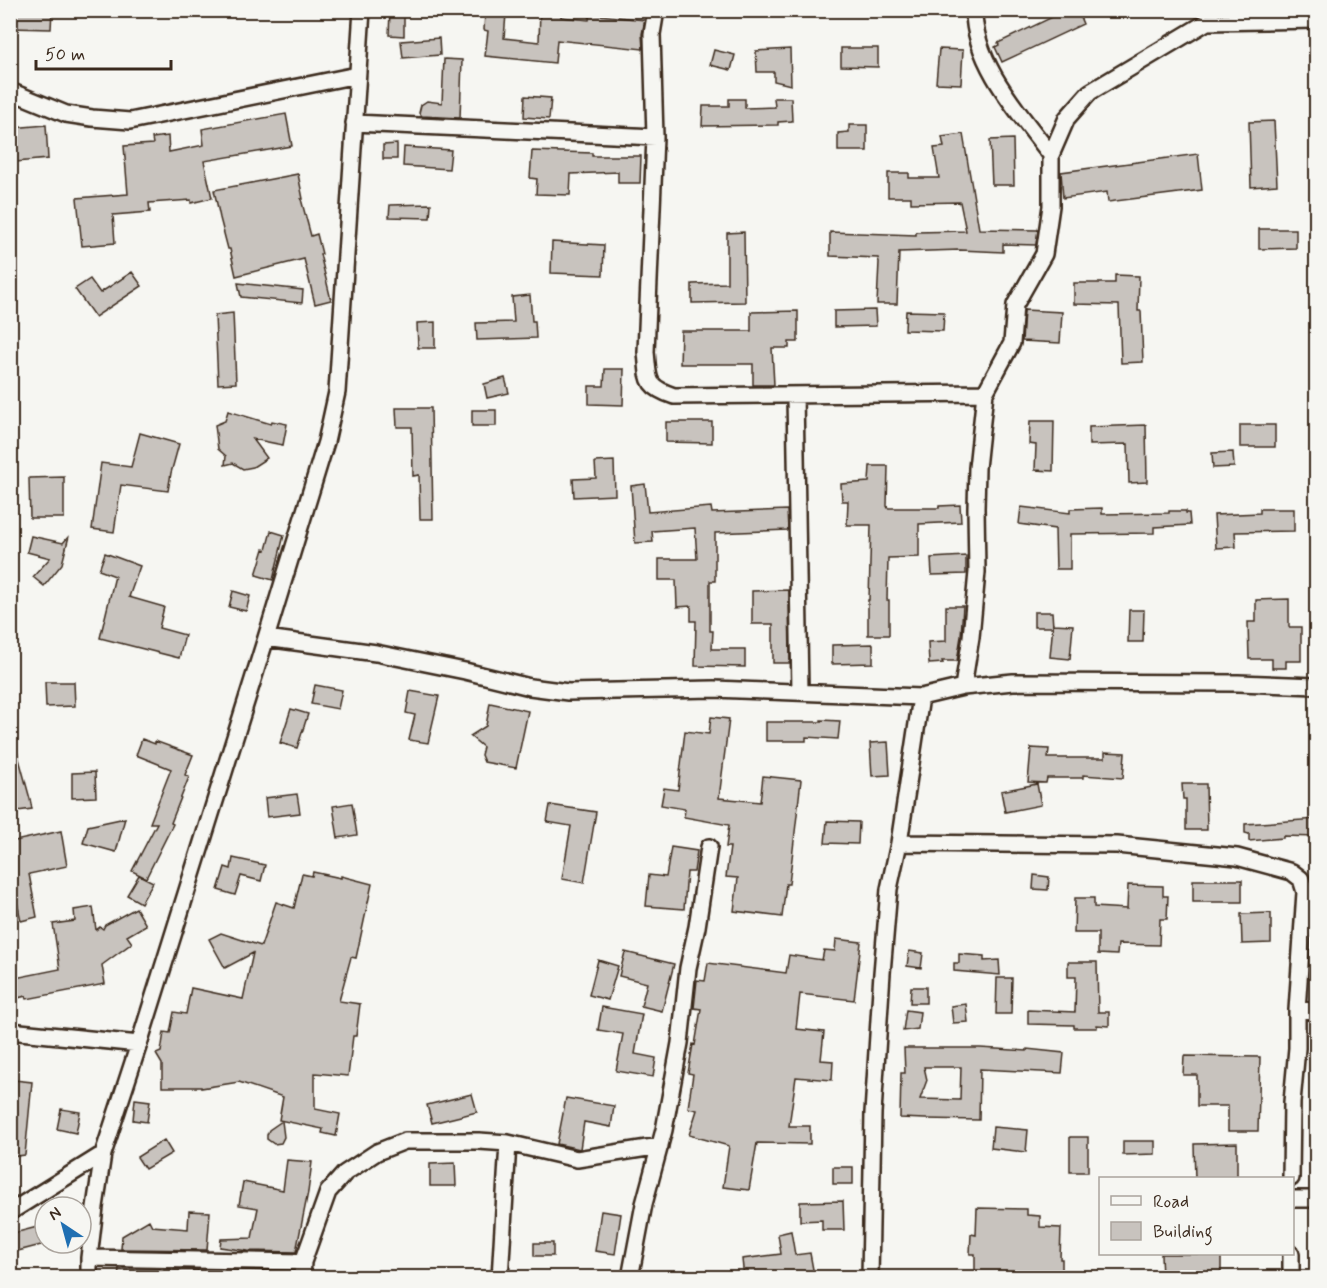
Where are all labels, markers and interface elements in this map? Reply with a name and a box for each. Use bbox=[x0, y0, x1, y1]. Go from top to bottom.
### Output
scale bar bbox=[36, 33, 171, 71]
text: 50 m bbox=[45, 43, 85, 67]
legend bbox=[1099, 1177, 1294, 1255]
text: Road bbox=[1153, 1190, 1189, 1214]
north arrow bbox=[33, 1195, 93, 1255]
text: N bbox=[45, 1202, 66, 1226]
text: Building bbox=[1153, 1220, 1213, 1246]

